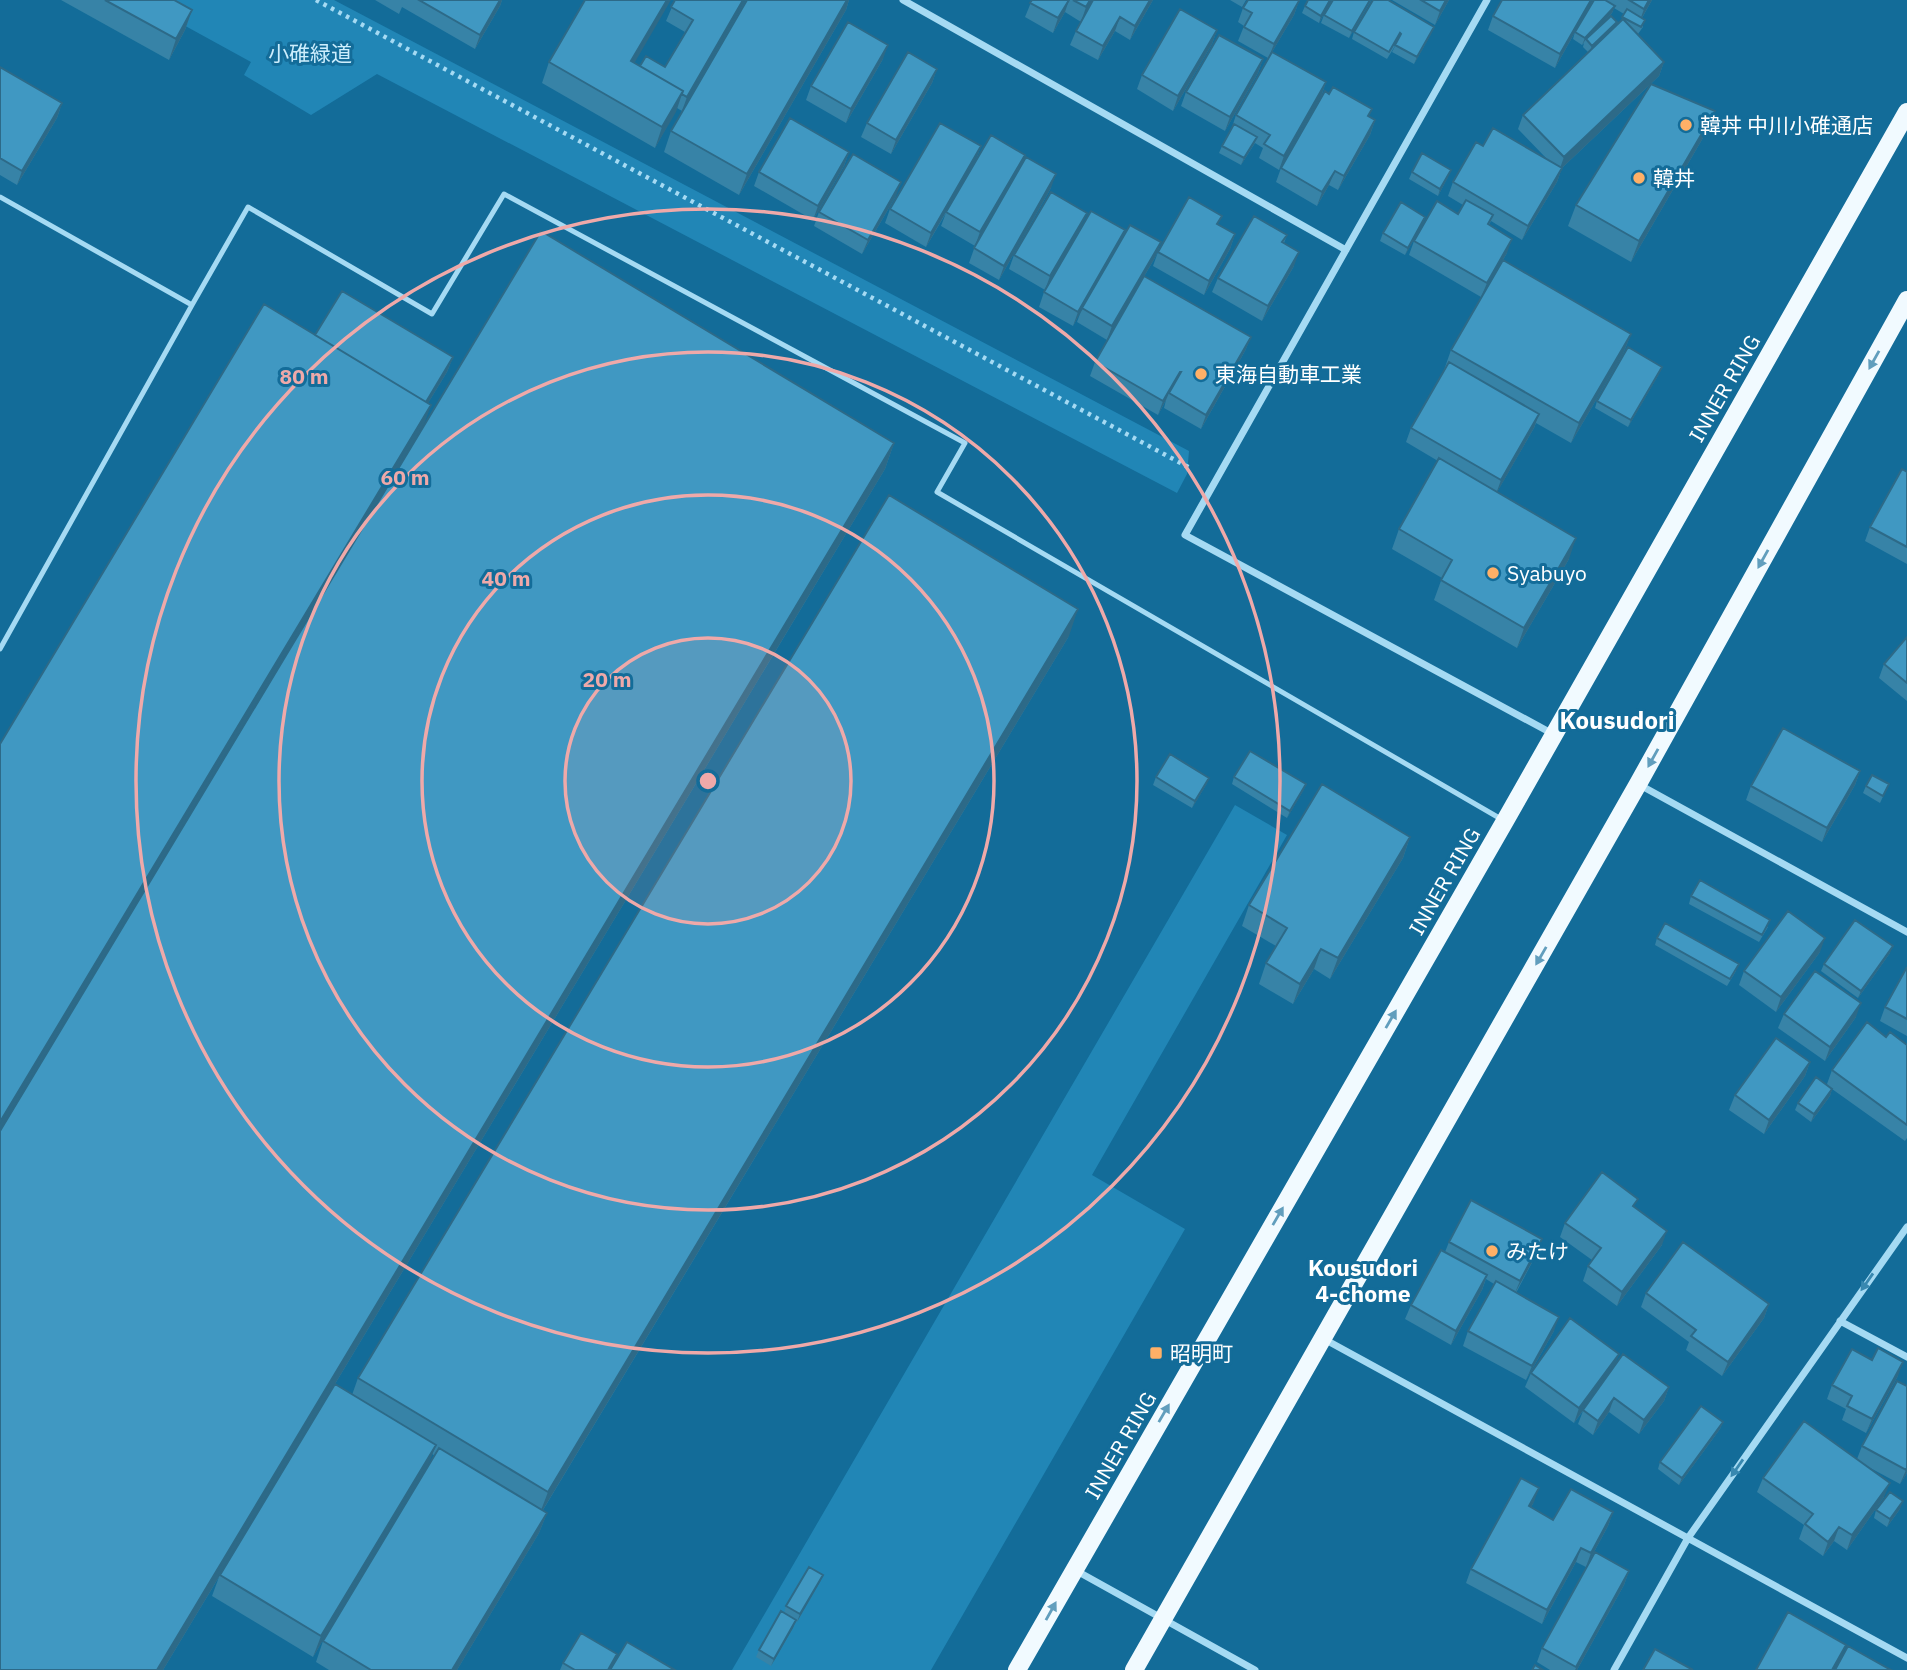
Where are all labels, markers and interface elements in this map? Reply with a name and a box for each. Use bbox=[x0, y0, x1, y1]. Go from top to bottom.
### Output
park label: 小碓緑道 bbox=[268, 39, 352, 67]
place label: 韓丼 中川小碓通店 bbox=[1700, 111, 1873, 139]
marker: 韓丼 中川小碓通店 bbox=[1678, 117, 1694, 133]
place label: 韓丼 bbox=[1653, 164, 1695, 192]
marker: 韓丼 bbox=[1631, 170, 1647, 186]
street label: INNER RING bbox=[1682, 329, 1766, 447]
one-way arrow bbox=[1868, 350, 1880, 370]
place label: 東海自動車工業 bbox=[1215, 360, 1362, 388]
text: 80 m bbox=[280, 362, 328, 390]
marker: 東海自動車工業 bbox=[1193, 366, 1209, 382]
text: 60 m bbox=[381, 463, 429, 491]
one-way arrow bbox=[1757, 549, 1769, 568]
place label: Syabuyo bbox=[1507, 559, 1587, 587]
text: 40 m bbox=[482, 564, 530, 592]
marker: Syabuyo bbox=[1485, 565, 1501, 581]
text: 20 m bbox=[583, 665, 631, 693]
district label: Kousudori bbox=[1559, 704, 1675, 736]
one-way arrow bbox=[1647, 748, 1659, 767]
centre of rings bbox=[696, 769, 720, 793]
street label: INNER RING bbox=[1402, 822, 1486, 940]
one-way arrow bbox=[1535, 946, 1547, 965]
one-way arrow bbox=[1385, 1009, 1397, 1028]
one-way arrow bbox=[1271, 1206, 1283, 1226]
place label: みたけ bbox=[1506, 1237, 1569, 1265]
marker: みたけ bbox=[1484, 1243, 1500, 1259]
district label: Kousudori 4-chome bbox=[1308, 1252, 1418, 1308]
one-way arrow bbox=[1861, 1273, 1875, 1291]
place label: 昭明町 bbox=[1170, 1339, 1233, 1367]
marker: 昭明町 bbox=[1148, 1345, 1164, 1361]
street label: INNER RING bbox=[1078, 1386, 1162, 1504]
one-way arrow bbox=[1158, 1404, 1170, 1423]
one-way arrow bbox=[1730, 1459, 1744, 1477]
one-way arrow bbox=[1045, 1601, 1057, 1620]

